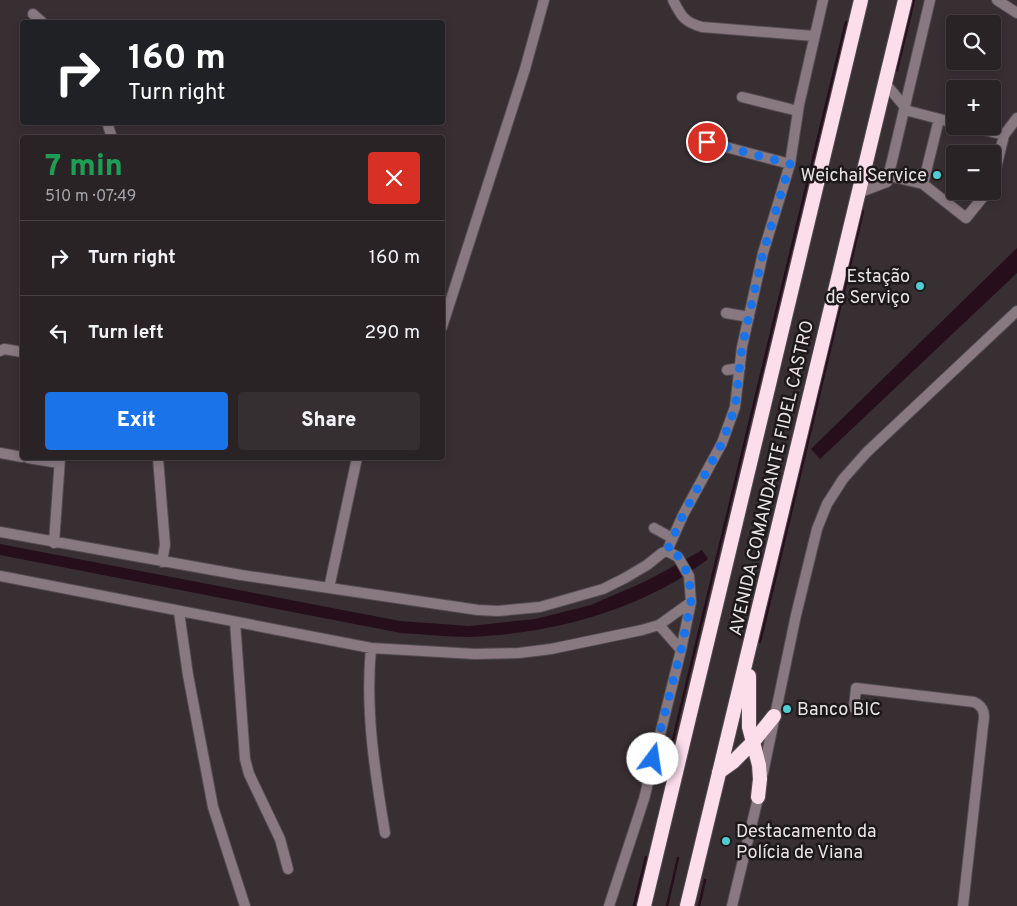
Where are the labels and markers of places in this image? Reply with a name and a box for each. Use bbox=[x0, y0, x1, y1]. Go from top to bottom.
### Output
pin bbox=[686, 121, 728, 163]
place label: Weichai Service bbox=[800, 165, 927, 188]
marker: Weichai Service bbox=[931, 169, 943, 181]
place label: Estação de Serviço bbox=[826, 266, 910, 310]
marker: Estação de Serviço bbox=[914, 280, 926, 292]
place label: Banco BIC bbox=[797, 699, 881, 722]
marker: Banco BIC bbox=[781, 703, 793, 715]
place label: Destacamento da Polícia de Viana bbox=[736, 821, 876, 865]
marker: Destacamento da Polícia de Viana bbox=[720, 835, 732, 847]

